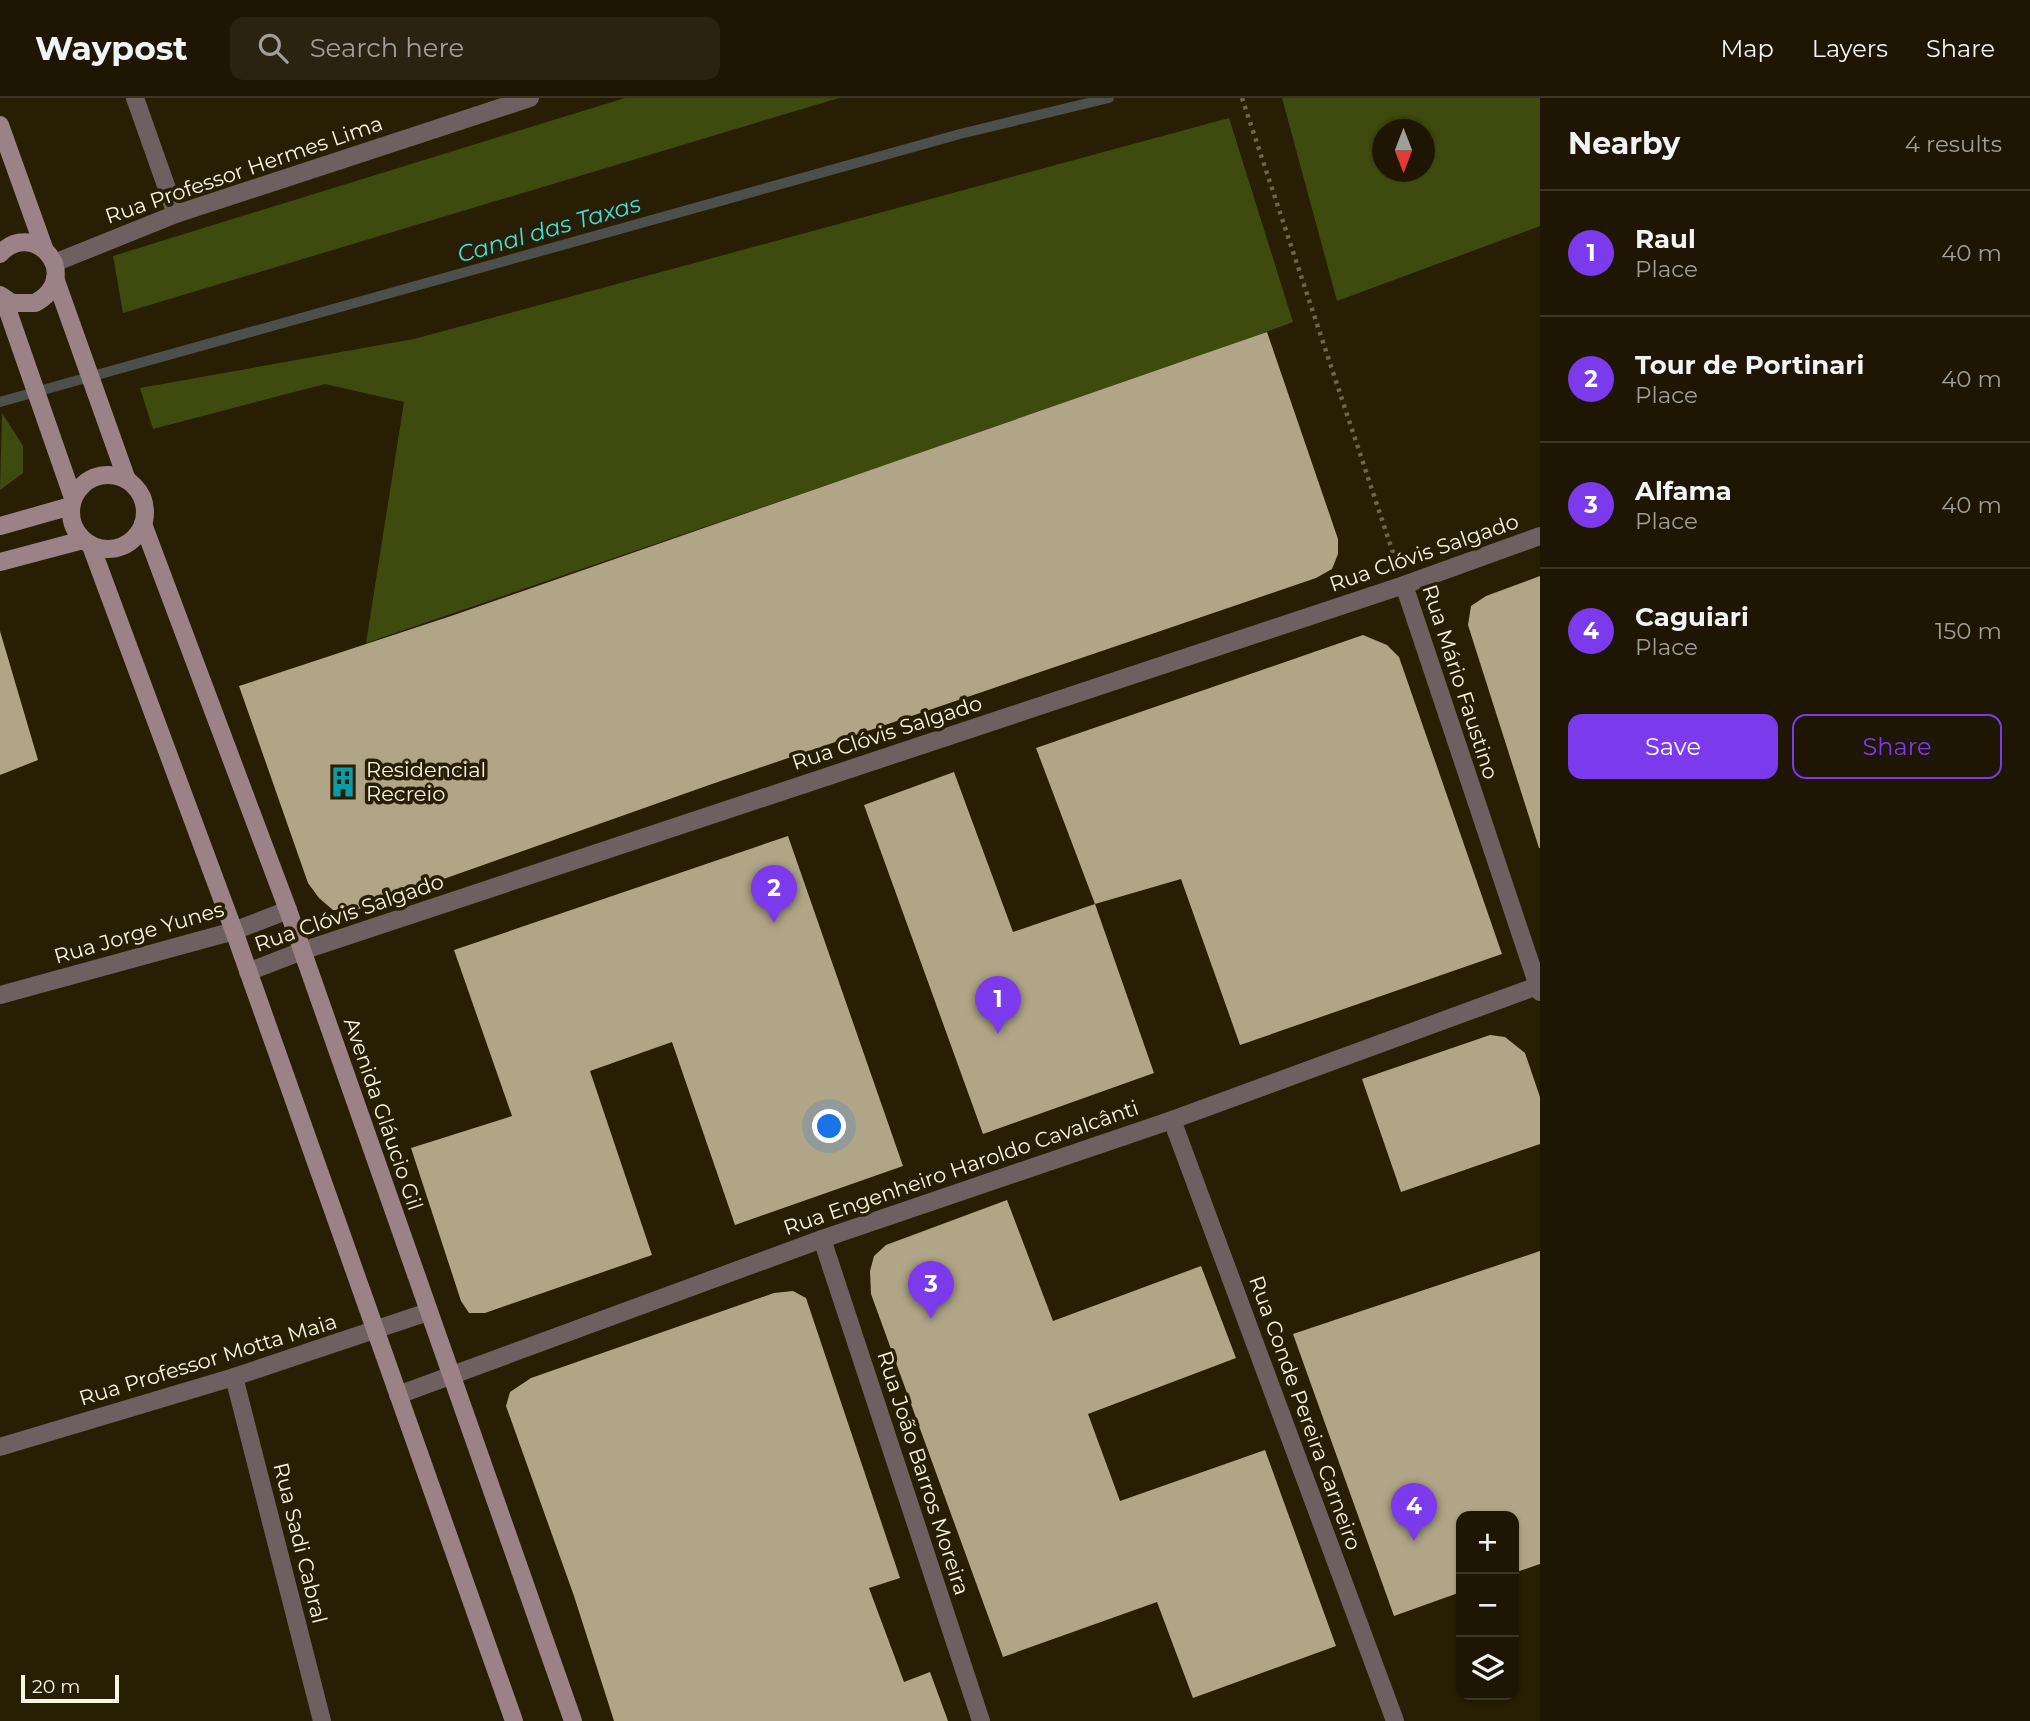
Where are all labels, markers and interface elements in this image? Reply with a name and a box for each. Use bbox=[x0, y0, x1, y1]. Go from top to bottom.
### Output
search box bbox=[230, 17, 720, 80]
text: Waypost bbox=[35, 28, 188, 68]
icon: search bbox=[254, 29, 292, 67]
text: Search here bbox=[310, 32, 464, 64]
text: Map bbox=[1720, 34, 1774, 63]
text: Layers bbox=[1812, 34, 1888, 63]
text: Share bbox=[1926, 34, 1995, 63]
street label: Rua Professor Hermes Lima bbox=[102, 110, 386, 229]
north arrow bbox=[1372, 119, 1435, 182]
text: Nearby bbox=[1568, 125, 1680, 162]
text: 4 results bbox=[1905, 130, 2002, 158]
water label: Canal das Taxas bbox=[454, 189, 644, 269]
text: Raul bbox=[1635, 223, 1696, 255]
text: 1 bbox=[1586, 239, 1596, 267]
text: 40 m bbox=[1941, 239, 2002, 267]
text: Place bbox=[1635, 255, 1698, 283]
text: Tour de Portinari bbox=[1635, 349, 1864, 381]
text: 2 bbox=[1584, 365, 1598, 393]
text: 40 m bbox=[1941, 365, 2002, 393]
text: Place bbox=[1635, 381, 1698, 409]
text: Alfama bbox=[1635, 475, 1732, 507]
text: 3 bbox=[1584, 491, 1598, 519]
text: 40 m bbox=[1941, 491, 2002, 519]
text: Place bbox=[1635, 507, 1698, 535]
street label: Rua Clóvis Salgado bbox=[1326, 508, 1522, 597]
street label: Rua Mário Faustino bbox=[1417, 581, 1504, 782]
text: Caguiari bbox=[1635, 601, 1749, 633]
text: 4 bbox=[1583, 617, 1599, 645]
text: 150 m bbox=[1935, 617, 2002, 645]
text: Place bbox=[1635, 633, 1698, 661]
street label: Rua Clóvis Salgado bbox=[789, 690, 985, 775]
button: Save bbox=[1568, 714, 1778, 779]
button: Share bbox=[1792, 714, 2002, 779]
place label: Residencial Recreio bbox=[366, 757, 486, 806]
building icon: Residencial Recreio bbox=[326, 765, 360, 799]
pin: 2 bbox=[751, 865, 797, 923]
street label: Rua Clóvis Salgado bbox=[251, 868, 447, 957]
street label: Rua Jorge Yunes bbox=[51, 896, 227, 969]
pin: 1 bbox=[975, 976, 1021, 1034]
street label: Avenida Gláucio Gil bbox=[339, 1014, 428, 1213]
street label: Rua Engenheiro Haroldo Cavalcânti bbox=[780, 1095, 1142, 1240]
your location bbox=[812, 1109, 846, 1143]
pin: 3 bbox=[908, 1261, 954, 1319]
street label: Rua Conde Pereira Carneiro bbox=[1244, 1272, 1367, 1553]
street label: Rua Professor Motta Maia bbox=[76, 1308, 340, 1411]
street label: Rua João Barros Moreira bbox=[872, 1348, 975, 1598]
street label: Rua Sadi Cabral bbox=[268, 1460, 333, 1626]
pin: 4 bbox=[1391, 1483, 1437, 1541]
map controls bbox=[1456, 1511, 1519, 1700]
button: + bbox=[1456, 1511, 1519, 1574]
button: − bbox=[1456, 1574, 1519, 1637]
button: layers bbox=[1456, 1637, 1519, 1700]
scale bar bbox=[21, 1672, 119, 1704]
text: 20 m bbox=[32, 1675, 80, 1698]

